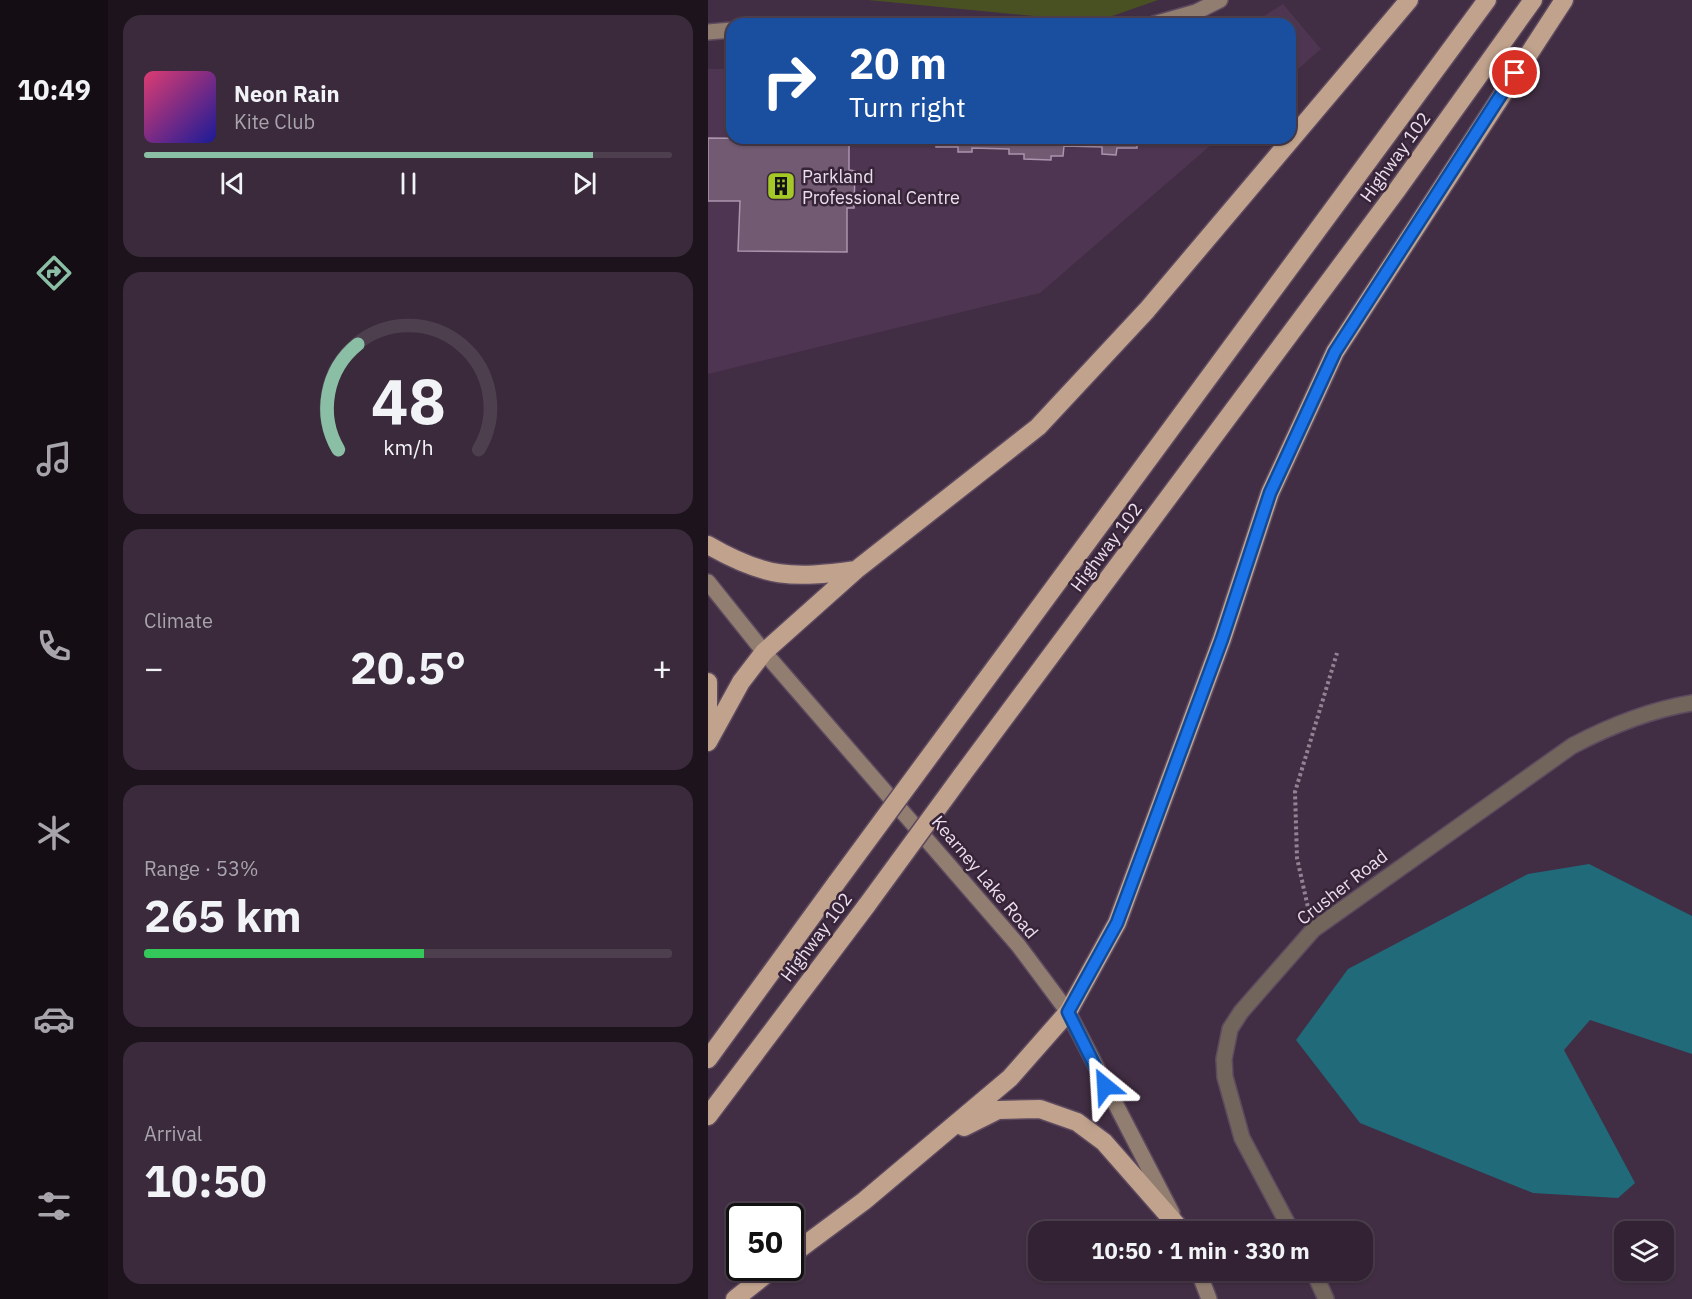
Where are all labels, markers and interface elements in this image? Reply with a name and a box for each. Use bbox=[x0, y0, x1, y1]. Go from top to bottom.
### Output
text: 20 m bbox=[849, 36, 947, 91]
icon: right bbox=[750, 42, 828, 120]
pin bbox=[1489, 47, 1540, 98]
icon: arrive bbox=[1498, 56, 1531, 89]
text: 10:49 bbox=[17, 72, 91, 107]
text: Neon Rain bbox=[234, 79, 340, 108]
text: Turn right bbox=[849, 89, 966, 124]
street label: Highway 102 bbox=[1355, 107, 1435, 207]
text: Kite Club bbox=[234, 108, 315, 135]
place label: Parkland Professional Centre bbox=[802, 165, 960, 209]
icon: previous bbox=[216, 167, 249, 200]
icon: pause bbox=[392, 167, 425, 200]
icon: next bbox=[568, 167, 601, 200]
building icon: Parkland Professional Centre bbox=[765, 170, 797, 202]
icon: directions bbox=[33, 252, 75, 294]
text: 48 bbox=[371, 360, 445, 441]
text: km/h bbox=[383, 433, 433, 461]
icon: music bbox=[33, 438, 75, 480]
street label: Highway 102 bbox=[1065, 498, 1147, 596]
text: Climate bbox=[144, 607, 213, 634]
icon: phone bbox=[33, 625, 75, 667]
text: 20.5° bbox=[350, 638, 466, 696]
text: − bbox=[144, 646, 164, 689]
text: + bbox=[652, 646, 672, 689]
street label: Kearney Lake Road bbox=[927, 811, 1043, 943]
icon: climate bbox=[33, 812, 75, 854]
street label: Crusher Road bbox=[1292, 844, 1392, 930]
text: Range · 53% bbox=[144, 855, 259, 882]
text: 265 km bbox=[144, 886, 302, 944]
street label: Highway 102 bbox=[775, 888, 857, 986]
icon: car bbox=[33, 998, 75, 1040]
position arrow bbox=[1073, 1054, 1137, 1118]
text: Arrival bbox=[144, 1120, 202, 1147]
text: 10:50 bbox=[144, 1151, 267, 1209]
icon: filters bbox=[33, 1185, 75, 1227]
speed limit sign: 50 bbox=[726, 1203, 804, 1281]
map controls bbox=[1614, 1221, 1674, 1281]
button: layers bbox=[1614, 1221, 1674, 1281]
text: 10:50 · 1 min · 330 m bbox=[1091, 1236, 1310, 1265]

